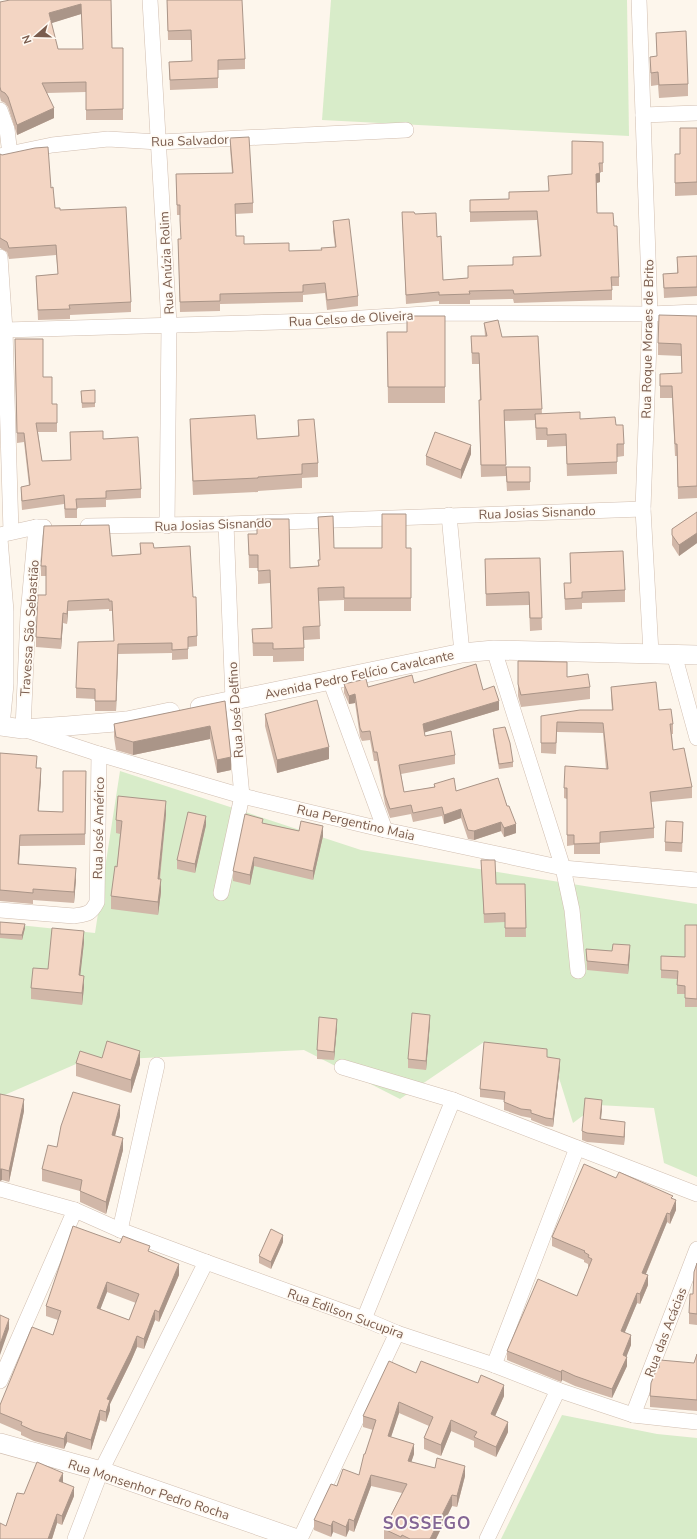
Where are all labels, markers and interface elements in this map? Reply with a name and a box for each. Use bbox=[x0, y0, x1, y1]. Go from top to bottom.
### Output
north arrow bbox=[16, 16, 56, 56]
text: N bbox=[19, 33, 36, 46]
street label: Rua Salvador bbox=[151, 131, 230, 151]
street label: Rua Anúzia Rolim bbox=[155, 211, 179, 315]
street label: Rua Roque Moraes de Brito bbox=[638, 259, 658, 419]
street label: Rua Celso de Oliveira bbox=[288, 307, 414, 331]
street label: Rua Josias Sisnando bbox=[478, 502, 596, 524]
street label: Rua Josias Sisnando bbox=[154, 514, 272, 536]
street label: Travessa São Sebastião bbox=[16, 559, 44, 697]
street label: Avenida Pedro Felício Cavalcante bbox=[263, 646, 456, 704]
street label: Rua José Delfino bbox=[224, 661, 248, 759]
street label: Rua José Américo bbox=[89, 777, 109, 879]
street label: Rua Pergentino Maia bbox=[295, 801, 417, 845]
street label: Rua Edilson Sucupira bbox=[285, 1284, 407, 1343]
street label: Rua das Acácias bbox=[641, 1285, 691, 1380]
street label: Rua Monsenhor Pedro Rocha bbox=[66, 1455, 232, 1525]
district label: SOSSEGO bbox=[383, 1512, 471, 1535]

